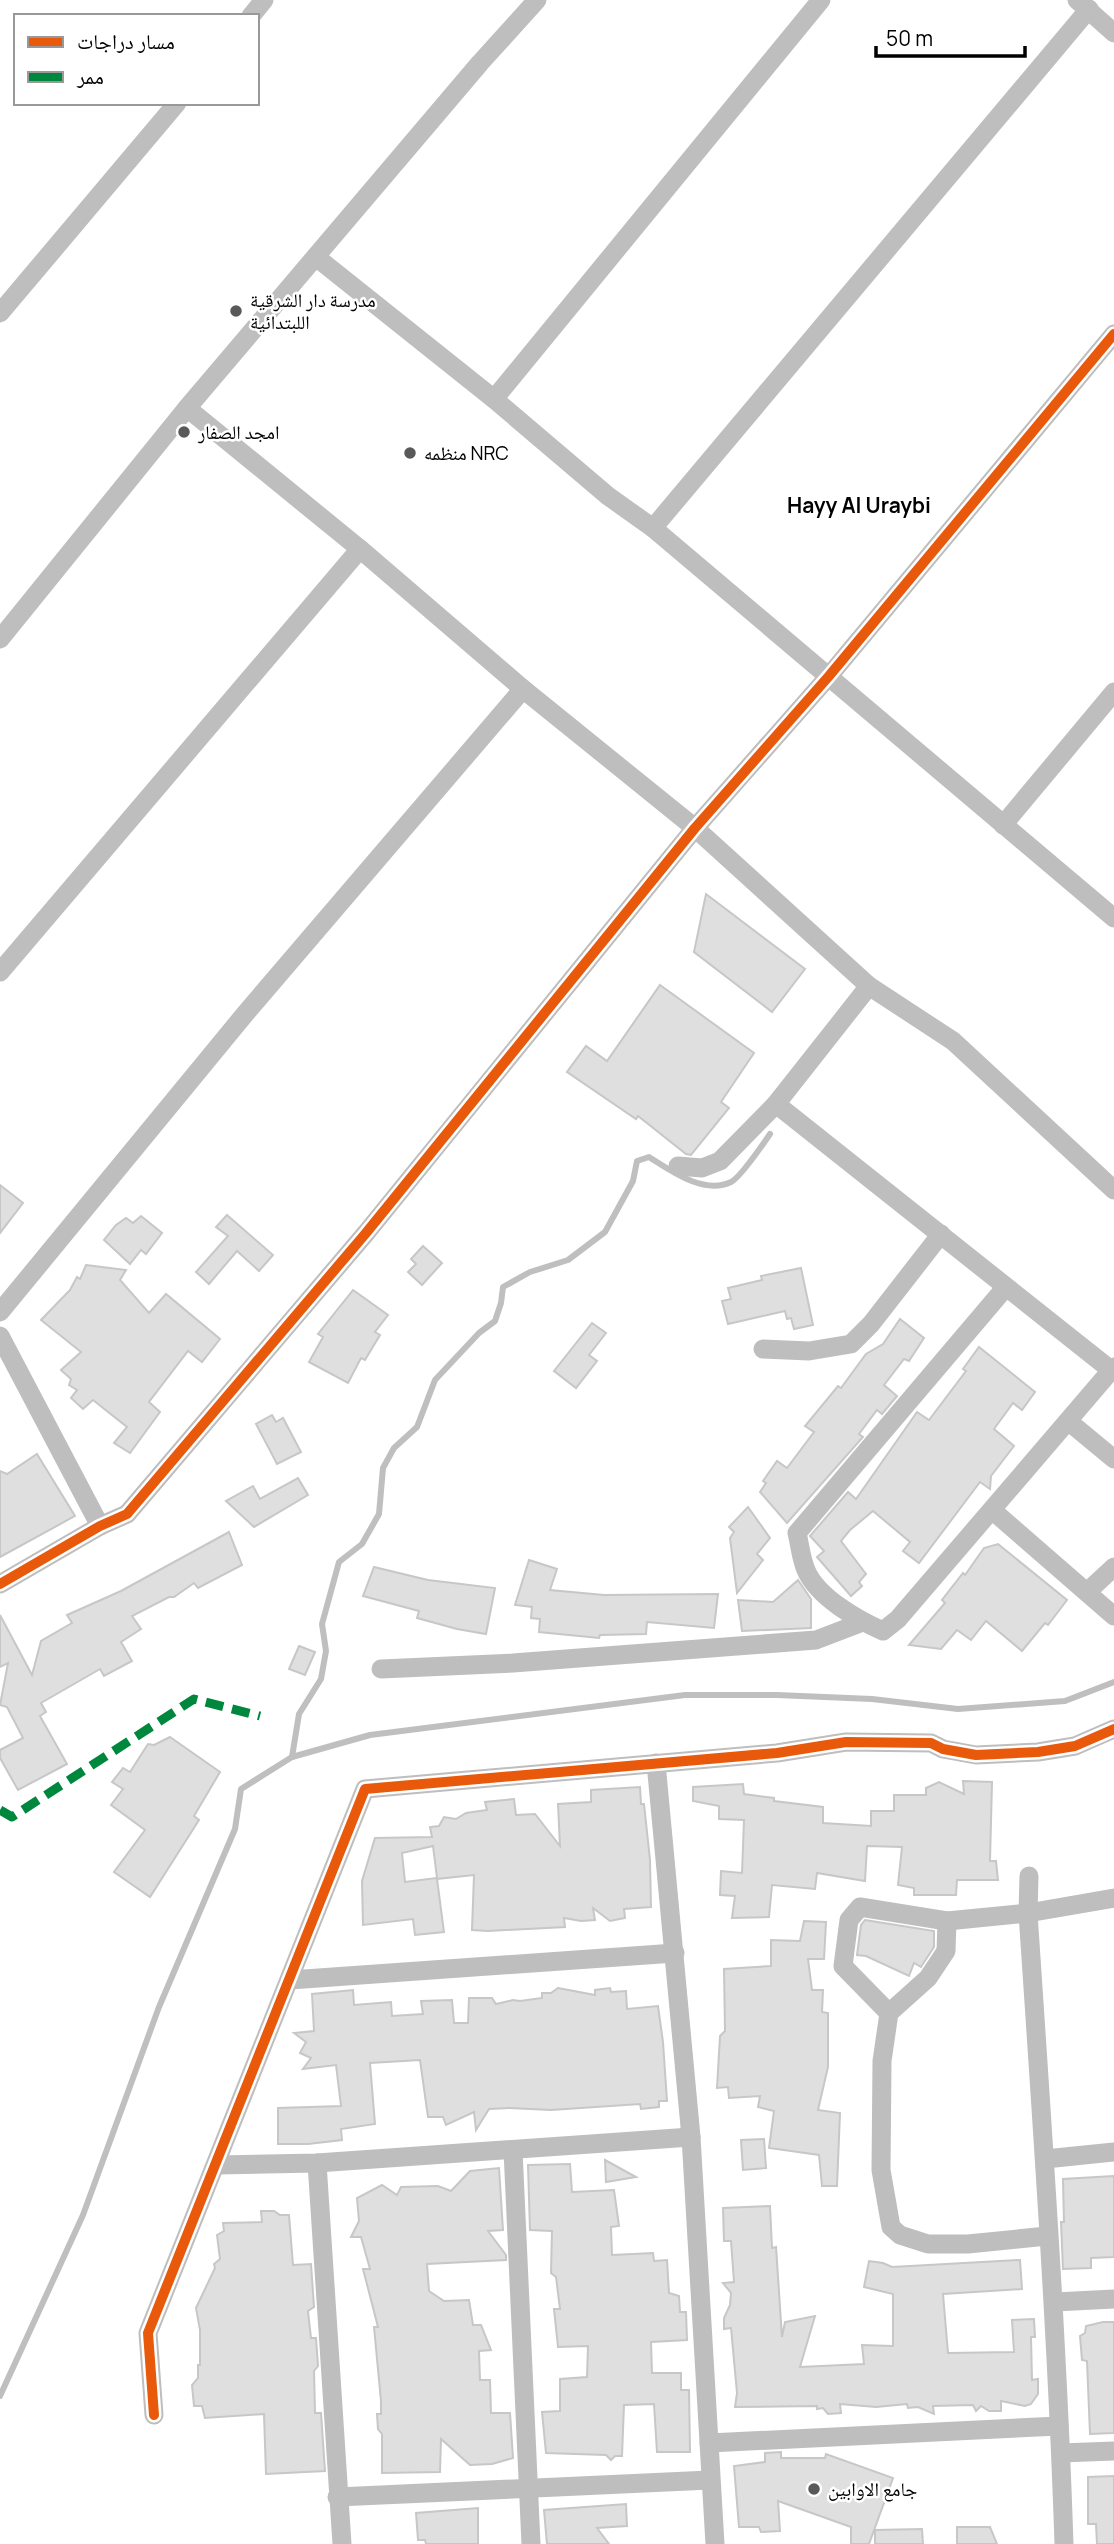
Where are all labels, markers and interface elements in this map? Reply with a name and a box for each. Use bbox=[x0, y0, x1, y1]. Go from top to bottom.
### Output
legend bbox=[14, 14, 259, 105]
scale bar bbox=[876, 14, 1025, 58]
text: 50 m bbox=[886, 24, 933, 52]
text: مسار دراجات bbox=[77, 27, 175, 55]
text: ممر bbox=[76, 62, 104, 90]
place label: مدرسة دار الشرقية اللبتدائية bbox=[250, 287, 376, 335]
marker: مدرسة دار الشرقية اللبتدائية bbox=[228, 303, 244, 319]
place label: امجد الصفار bbox=[197, 419, 279, 445]
marker: امجد الصفار bbox=[176, 424, 192, 440]
place label: منظمه NRC bbox=[424, 440, 509, 466]
marker: منظمه NRC bbox=[402, 445, 418, 461]
district label: Hayy Al Uraybi bbox=[787, 491, 931, 519]
place label: جامع الاوابين bbox=[828, 2476, 917, 2502]
marker: جامع الاوابين bbox=[806, 2481, 822, 2497]

